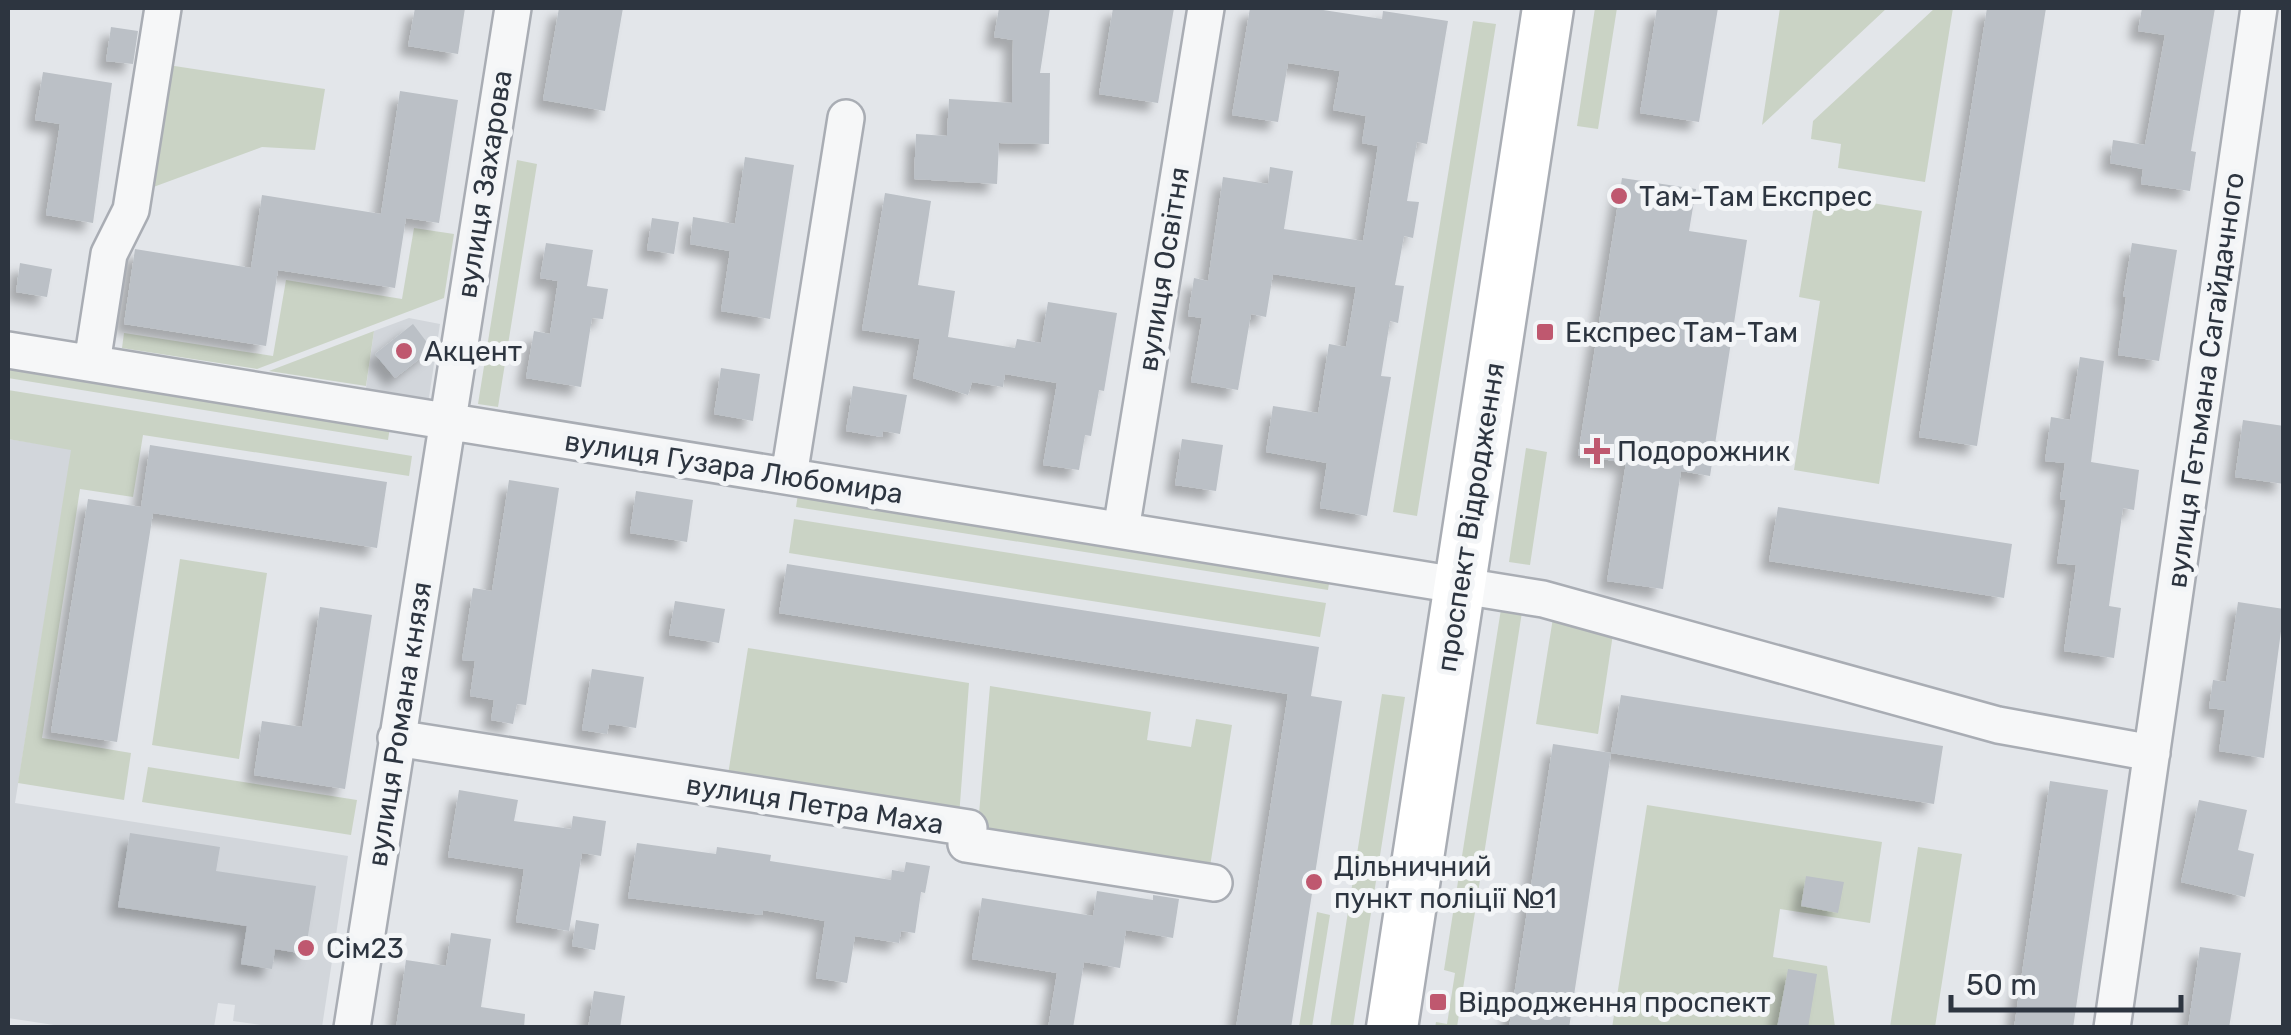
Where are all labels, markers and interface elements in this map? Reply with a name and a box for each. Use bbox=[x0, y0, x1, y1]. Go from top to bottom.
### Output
street label: вулиця Захарова bbox=[450, 68, 519, 300]
street label: вулиця Освітня bbox=[1131, 165, 1196, 374]
street label: вулиця Гетьмана Сагайдачного bbox=[2160, 170, 2251, 590]
place label: Там-Там Експрес bbox=[1639, 180, 1872, 213]
marker: Там-Там Експрес bbox=[1608, 185, 1630, 207]
place label: Експрес Там-Там bbox=[1565, 316, 1798, 349]
marker: Експрес Там-Там bbox=[1534, 321, 1556, 343]
place label: Акцент bbox=[424, 335, 522, 368]
marker: Акцент bbox=[393, 340, 415, 362]
street label: проспект Відродження bbox=[1430, 360, 1511, 674]
street label: вулиця Гузара Любомира bbox=[562, 424, 905, 511]
place label: Подорожник bbox=[1617, 435, 1790, 468]
marker: Подорожник bbox=[1586, 440, 1608, 462]
street label: вулиця Романа князя bbox=[361, 579, 438, 869]
street label: вулиця Петра Маха bbox=[684, 768, 946, 841]
place label: Дільничний пункт поліції №1 bbox=[1334, 850, 1557, 915]
marker: Дільничний пункт поліції №1 bbox=[1303, 871, 1325, 893]
place label: Сім23 bbox=[326, 932, 404, 965]
marker: Сім23 bbox=[295, 937, 317, 959]
scale bar bbox=[1951, 950, 2181, 1012]
text: 50 m bbox=[1966, 967, 2037, 1003]
place label: Відродження проспект bbox=[1458, 986, 1771, 1019]
marker: Відродження проспект bbox=[1427, 991, 1449, 1013]

